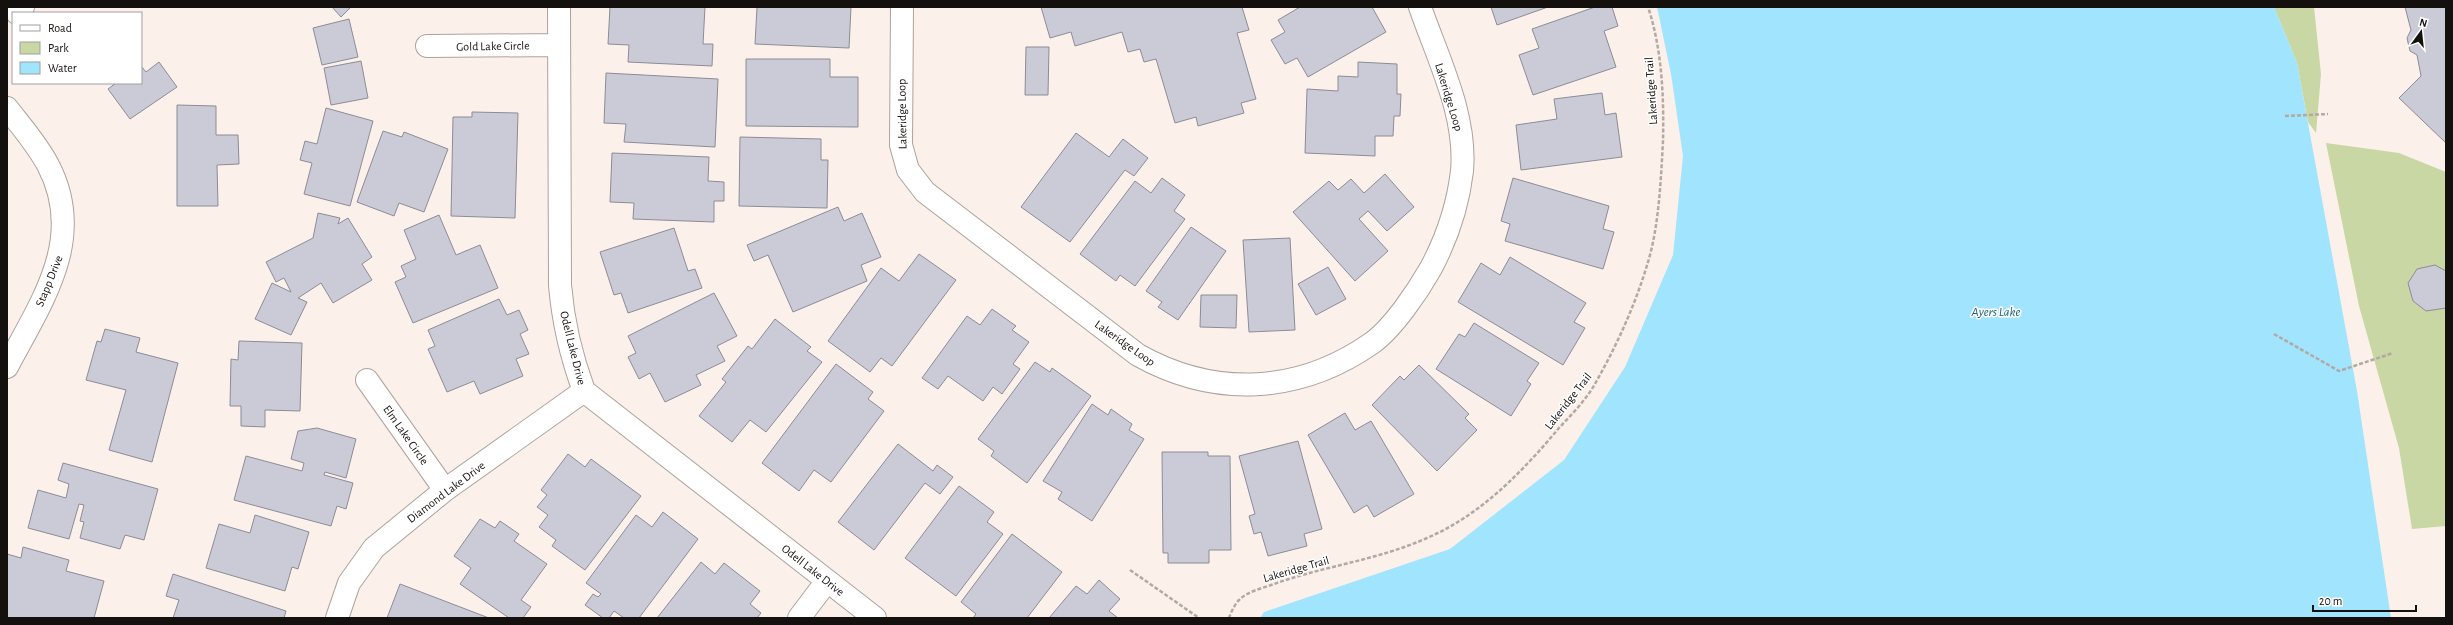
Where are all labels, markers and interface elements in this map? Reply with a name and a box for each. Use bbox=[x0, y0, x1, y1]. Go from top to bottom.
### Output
legend bbox=[12, 12, 142, 84]
north arrow bbox=[2401, 12, 2441, 52]
text: N bbox=[2418, 17, 2429, 29]
text: Road bbox=[48, 22, 72, 34]
street label: Gold Lake Circle bbox=[456, 39, 530, 53]
text: Park bbox=[48, 42, 69, 54]
street label: Lakeridge Trail bbox=[1643, 57, 1659, 125]
text: Water bbox=[48, 62, 77, 74]
street label: Lakeridge Loop bbox=[1433, 62, 1465, 132]
street label: Lakeridge Loop bbox=[895, 79, 909, 149]
street label: Stapp Drive bbox=[33, 254, 65, 308]
water label: Ayers Lake bbox=[1971, 306, 2020, 319]
street label: Odell Lake Drive bbox=[558, 310, 588, 386]
street label: Lakeridge Loop bbox=[1093, 318, 1157, 368]
street label: Lakeridge Trail bbox=[1542, 371, 1594, 431]
street label: Elm Lake Circle bbox=[381, 403, 431, 467]
street label: Diamond Lake Drive bbox=[405, 459, 487, 525]
street label: Odell Lake Drive bbox=[780, 542, 846, 598]
street label: Lakeridge Trail bbox=[1262, 554, 1330, 584]
scale bar bbox=[2313, 587, 2416, 613]
text: 20 m bbox=[2319, 595, 2342, 607]

